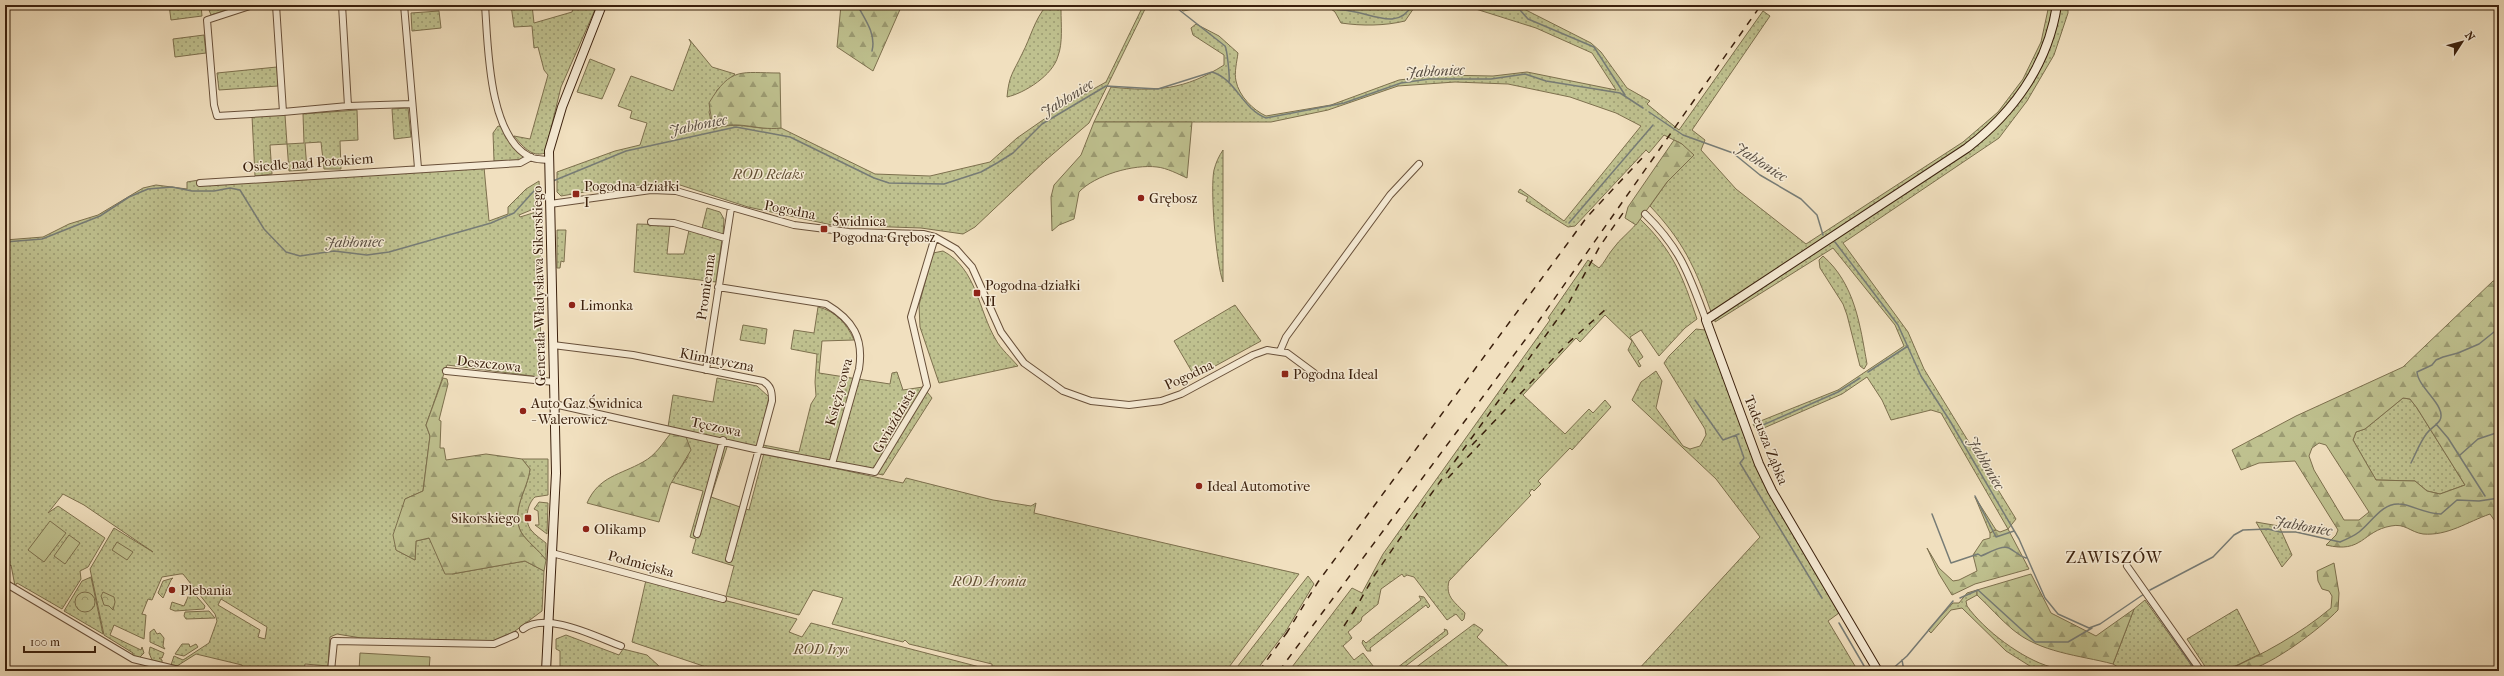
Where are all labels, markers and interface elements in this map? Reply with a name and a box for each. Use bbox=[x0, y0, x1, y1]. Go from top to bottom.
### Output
north arrow bbox=[2442, 22, 2482, 62]
text: N bbox=[2462, 29, 2478, 44]
water label: Jabłoniec bbox=[1405, 60, 1465, 82]
water label: Jabłoniec bbox=[1037, 74, 1097, 121]
water label: Jabłoniec bbox=[667, 110, 729, 140]
water label: Jabłoniec bbox=[1731, 138, 1791, 186]
street label: Osiedle nad Potokiem bbox=[242, 150, 374, 176]
park label: ROD Relaks bbox=[731, 166, 805, 183]
place label: Pogodna-działki I bbox=[584, 178, 679, 211]
street label: Generała Władysława Sikorskiego bbox=[529, 186, 549, 386]
marker: Pogodna-działki I bbox=[571, 189, 581, 199]
place label: Grębosz bbox=[1149, 190, 1198, 207]
marker: Grębosz bbox=[1136, 193, 1146, 203]
street label: Pogodna bbox=[763, 197, 818, 223]
place label: Świdnica Pogodna Grębosz bbox=[832, 212, 936, 246]
marker: Świdnica Pogodna Grębosz bbox=[819, 224, 829, 234]
water label: Jabłoniec bbox=[324, 232, 384, 252]
street label: Promienna bbox=[693, 252, 719, 321]
place label: Pogodna-działki II bbox=[985, 277, 1080, 310]
marker: Pogodna-działki II bbox=[972, 288, 982, 298]
place label: Limonka bbox=[580, 297, 633, 314]
marker: Limonka bbox=[567, 300, 577, 310]
street label: Klimatyczna bbox=[678, 344, 756, 376]
street label: Deszczowa bbox=[456, 352, 523, 376]
street label: Księżycowa bbox=[822, 356, 856, 428]
street label: Pogodna bbox=[1162, 356, 1217, 394]
place label: Pogodna Ideal bbox=[1293, 366, 1378, 383]
marker: Pogodna Ideal bbox=[1280, 369, 1290, 379]
street label: Gwiaździsta bbox=[869, 385, 920, 456]
street label: Tadeusza Ząbka bbox=[1740, 393, 1792, 488]
place label: Auto Gaz Świdnica - Walerowicz bbox=[530, 394, 643, 428]
marker: Auto Gaz Świdnica - Walerowicz bbox=[518, 406, 528, 416]
street label: Tęczowa bbox=[689, 413, 743, 441]
water label: Jabłoniec bbox=[1963, 433, 2009, 494]
place label: Ideal Automotive bbox=[1207, 478, 1310, 495]
marker: Ideal Automotive bbox=[1194, 481, 1204, 491]
place label: Sikorskiego bbox=[451, 510, 520, 527]
water label: Jabłoniec bbox=[2272, 512, 2334, 540]
marker: Sikorskiego bbox=[523, 513, 533, 523]
place label: Olikamp bbox=[594, 521, 646, 538]
marker: Olikamp bbox=[581, 524, 591, 534]
street label: Podmiejska bbox=[606, 547, 676, 581]
district label: ZAWISZÓW bbox=[2065, 547, 2163, 567]
park label: ROD Aronia bbox=[951, 573, 1026, 590]
place label: Plebania bbox=[180, 582, 232, 599]
marker: Plebania bbox=[167, 585, 177, 595]
scale bar bbox=[24, 628, 95, 654]
text: 100 m bbox=[30, 635, 60, 649]
park label: ROD Irys bbox=[792, 641, 849, 658]

